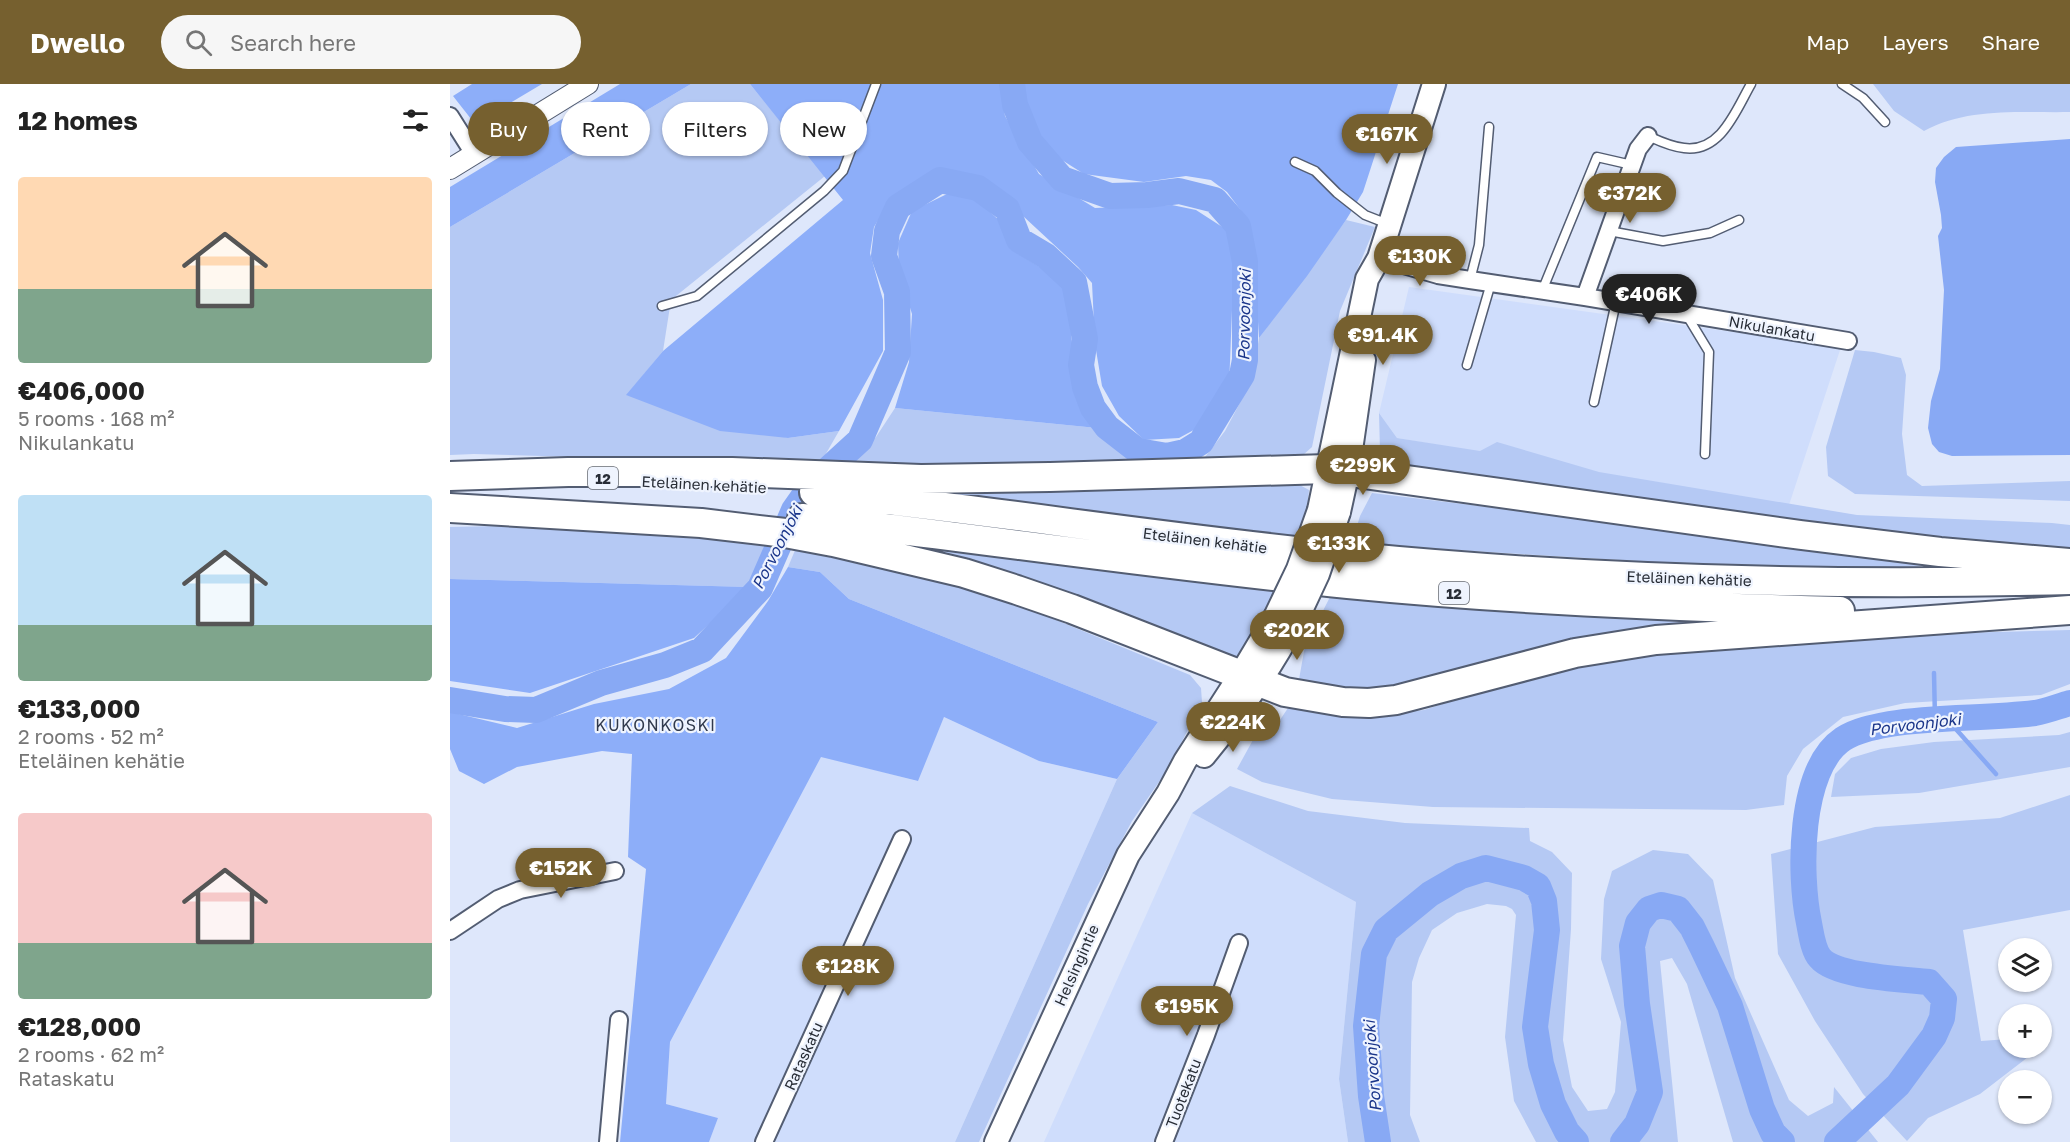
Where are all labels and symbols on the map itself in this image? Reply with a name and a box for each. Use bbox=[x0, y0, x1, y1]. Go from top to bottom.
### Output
pin: €167K bbox=[1345, 114, 1429, 165]
pin: €372K bbox=[1588, 173, 1672, 224]
pin: €130K bbox=[1378, 236, 1462, 287]
water label: Porvoonjoki bbox=[1233, 267, 1255, 361]
pin: €406K bbox=[1607, 274, 1691, 325]
street label: Nikulankatu bbox=[1727, 312, 1817, 344]
pin: €91.4K bbox=[1334, 315, 1432, 366]
pin: €299K bbox=[1321, 445, 1405, 496]
road number: 12 bbox=[588, 467, 618, 489]
street label: Eteläinen kehätie bbox=[641, 472, 767, 496]
water label: Porvoonjoki bbox=[747, 500, 807, 592]
street label: Eteläinen kehätie bbox=[1142, 523, 1269, 557]
pin: €133K bbox=[1297, 523, 1381, 574]
street label: Eteläinen kehätie bbox=[1626, 567, 1752, 589]
road number: 12 bbox=[1439, 582, 1469, 604]
pin: €202K bbox=[1255, 610, 1339, 661]
pin: €224K bbox=[1191, 702, 1275, 753]
water label: Porvoonjoki bbox=[1868, 708, 1963, 740]
district label: KUKONKOSKI bbox=[595, 715, 717, 735]
pin: €152K bbox=[519, 848, 603, 899]
street label: Helsingintie bbox=[1050, 921, 1102, 1008]
pin: €128K bbox=[806, 946, 890, 997]
pin: €195K bbox=[1145, 986, 1229, 1037]
water label: Porvoonjoki bbox=[1359, 1018, 1385, 1112]
street label: Rataskatu bbox=[780, 1019, 826, 1093]
street label: Tuotekatu bbox=[1162, 1056, 1204, 1130]

